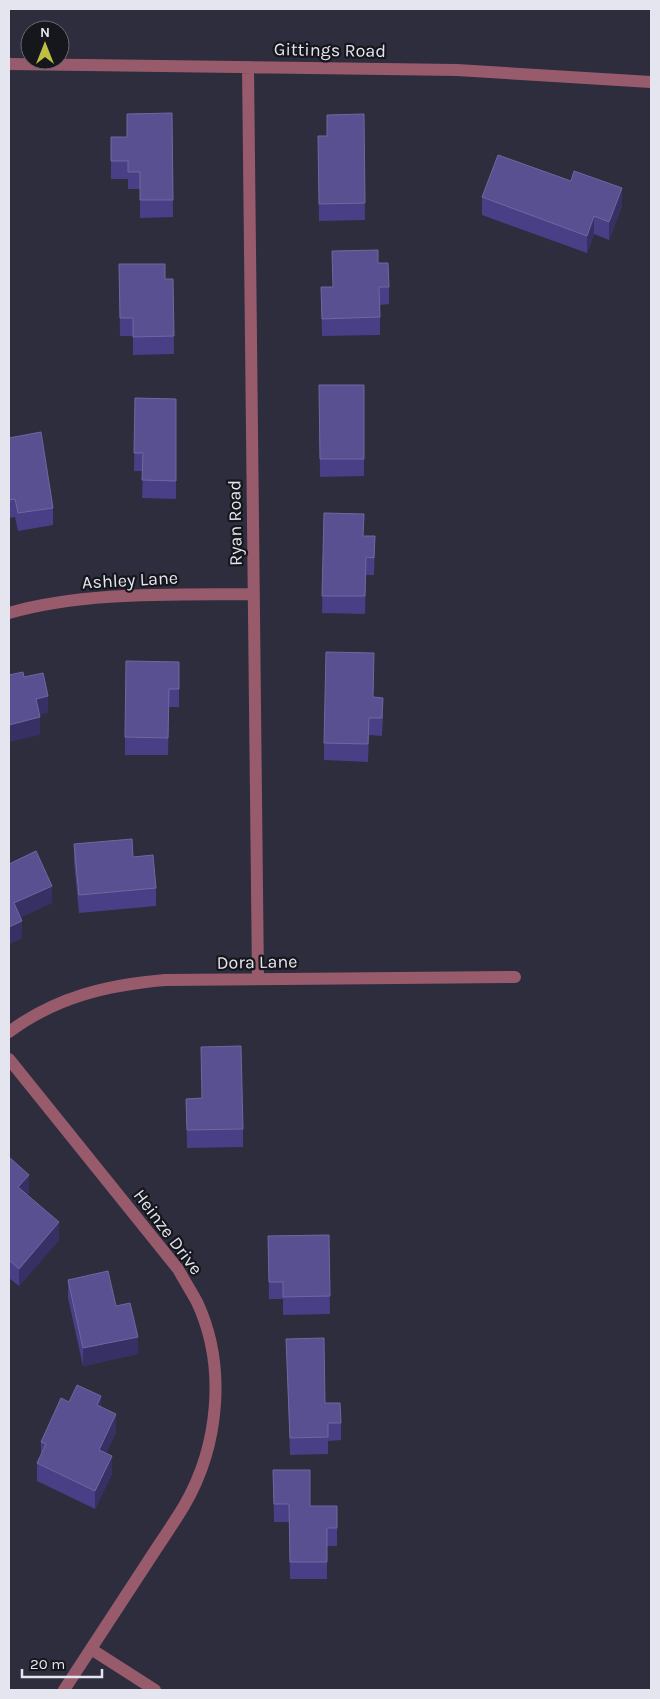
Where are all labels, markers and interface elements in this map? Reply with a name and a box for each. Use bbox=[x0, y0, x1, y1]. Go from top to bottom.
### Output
north arrow bbox=[20, 20, 70, 70]
text: N bbox=[40, 24, 50, 41]
street label: Gittings Road bbox=[274, 38, 386, 62]
street label: Ryan Road bbox=[223, 480, 247, 566]
street label: Ashley Lane bbox=[81, 567, 179, 593]
street label: Dora Lane bbox=[216, 950, 298, 974]
street label: Heinze Drive bbox=[129, 1185, 207, 1279]
scale bar bbox=[22, 1646, 102, 1678]
text: 20 m bbox=[30, 1655, 65, 1673]

